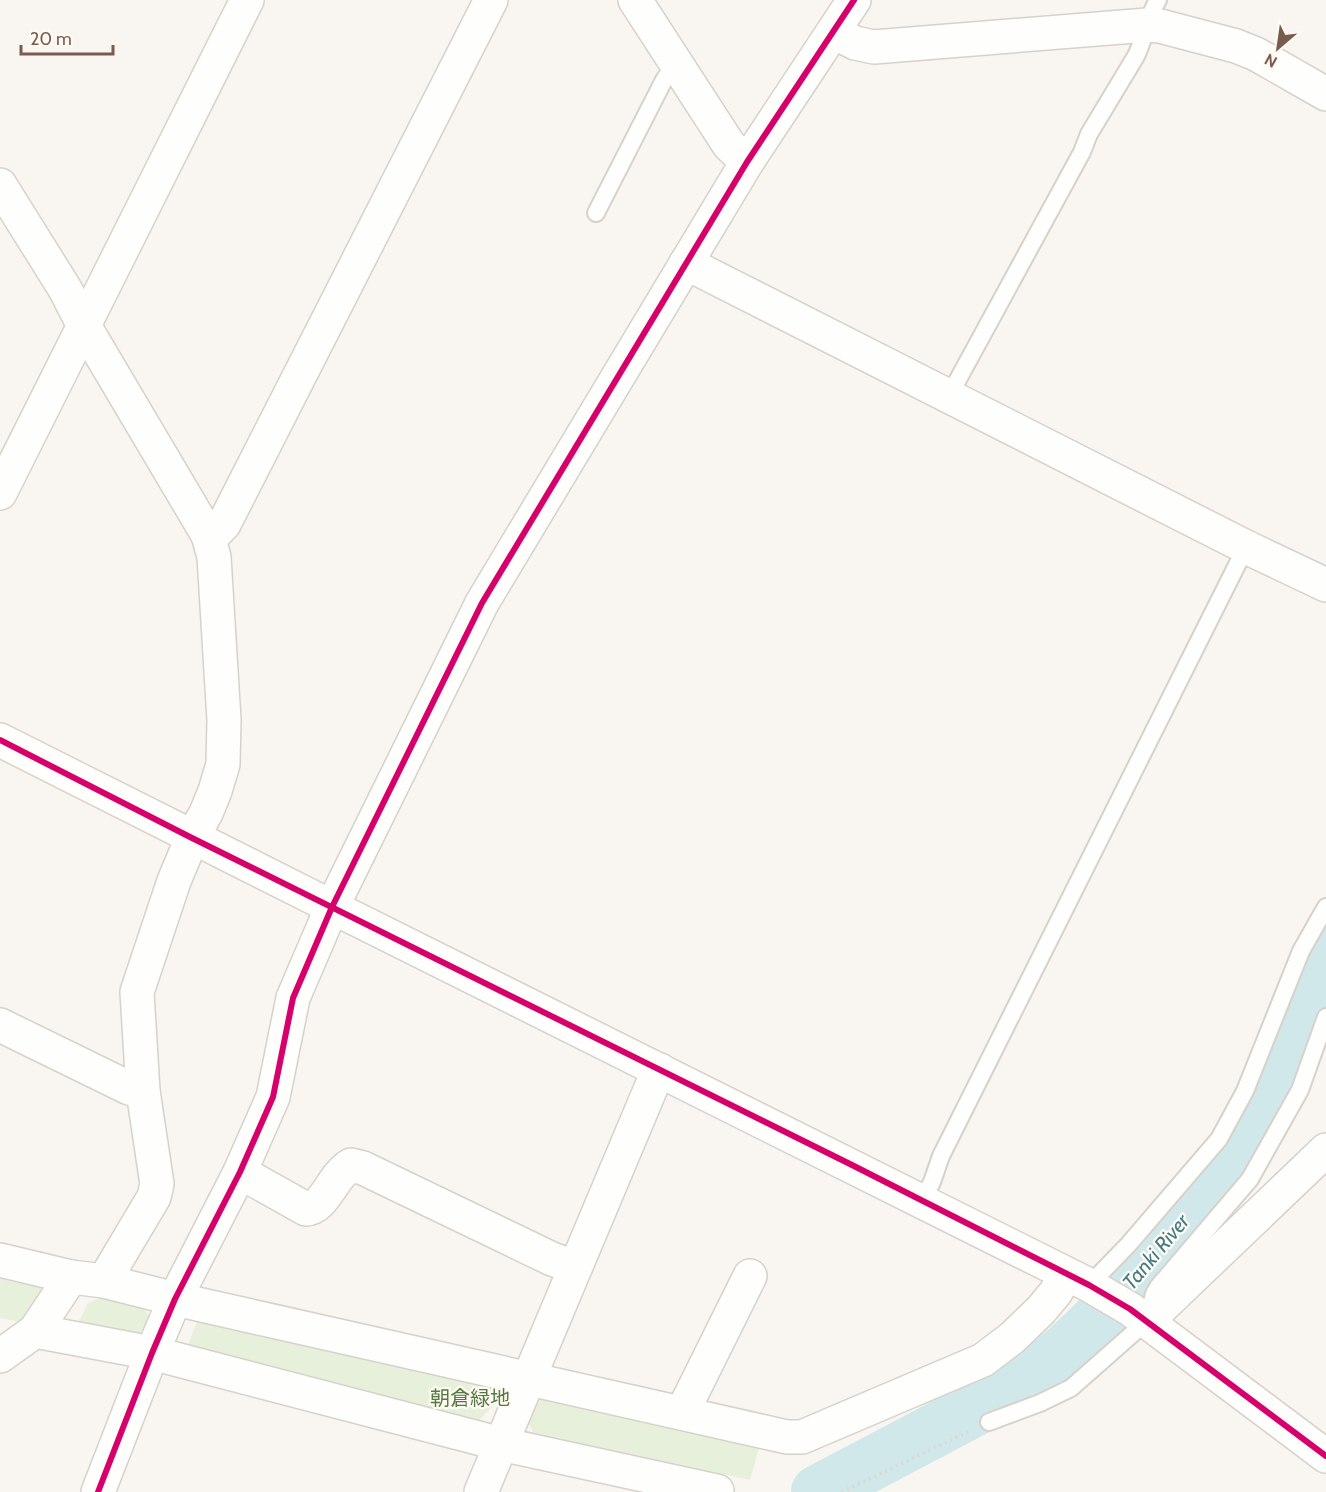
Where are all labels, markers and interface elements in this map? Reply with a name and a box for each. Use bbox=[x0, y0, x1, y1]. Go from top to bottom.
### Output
scale bar bbox=[21, 18, 112, 56]
north arrow bbox=[1248, 18, 1308, 78]
text: 20 m bbox=[30, 28, 72, 50]
text: N bbox=[1261, 50, 1281, 72]
water label: Tanki River bbox=[1117, 1208, 1195, 1294]
park label: 朝倉緑地 bbox=[430, 1386, 510, 1410]

